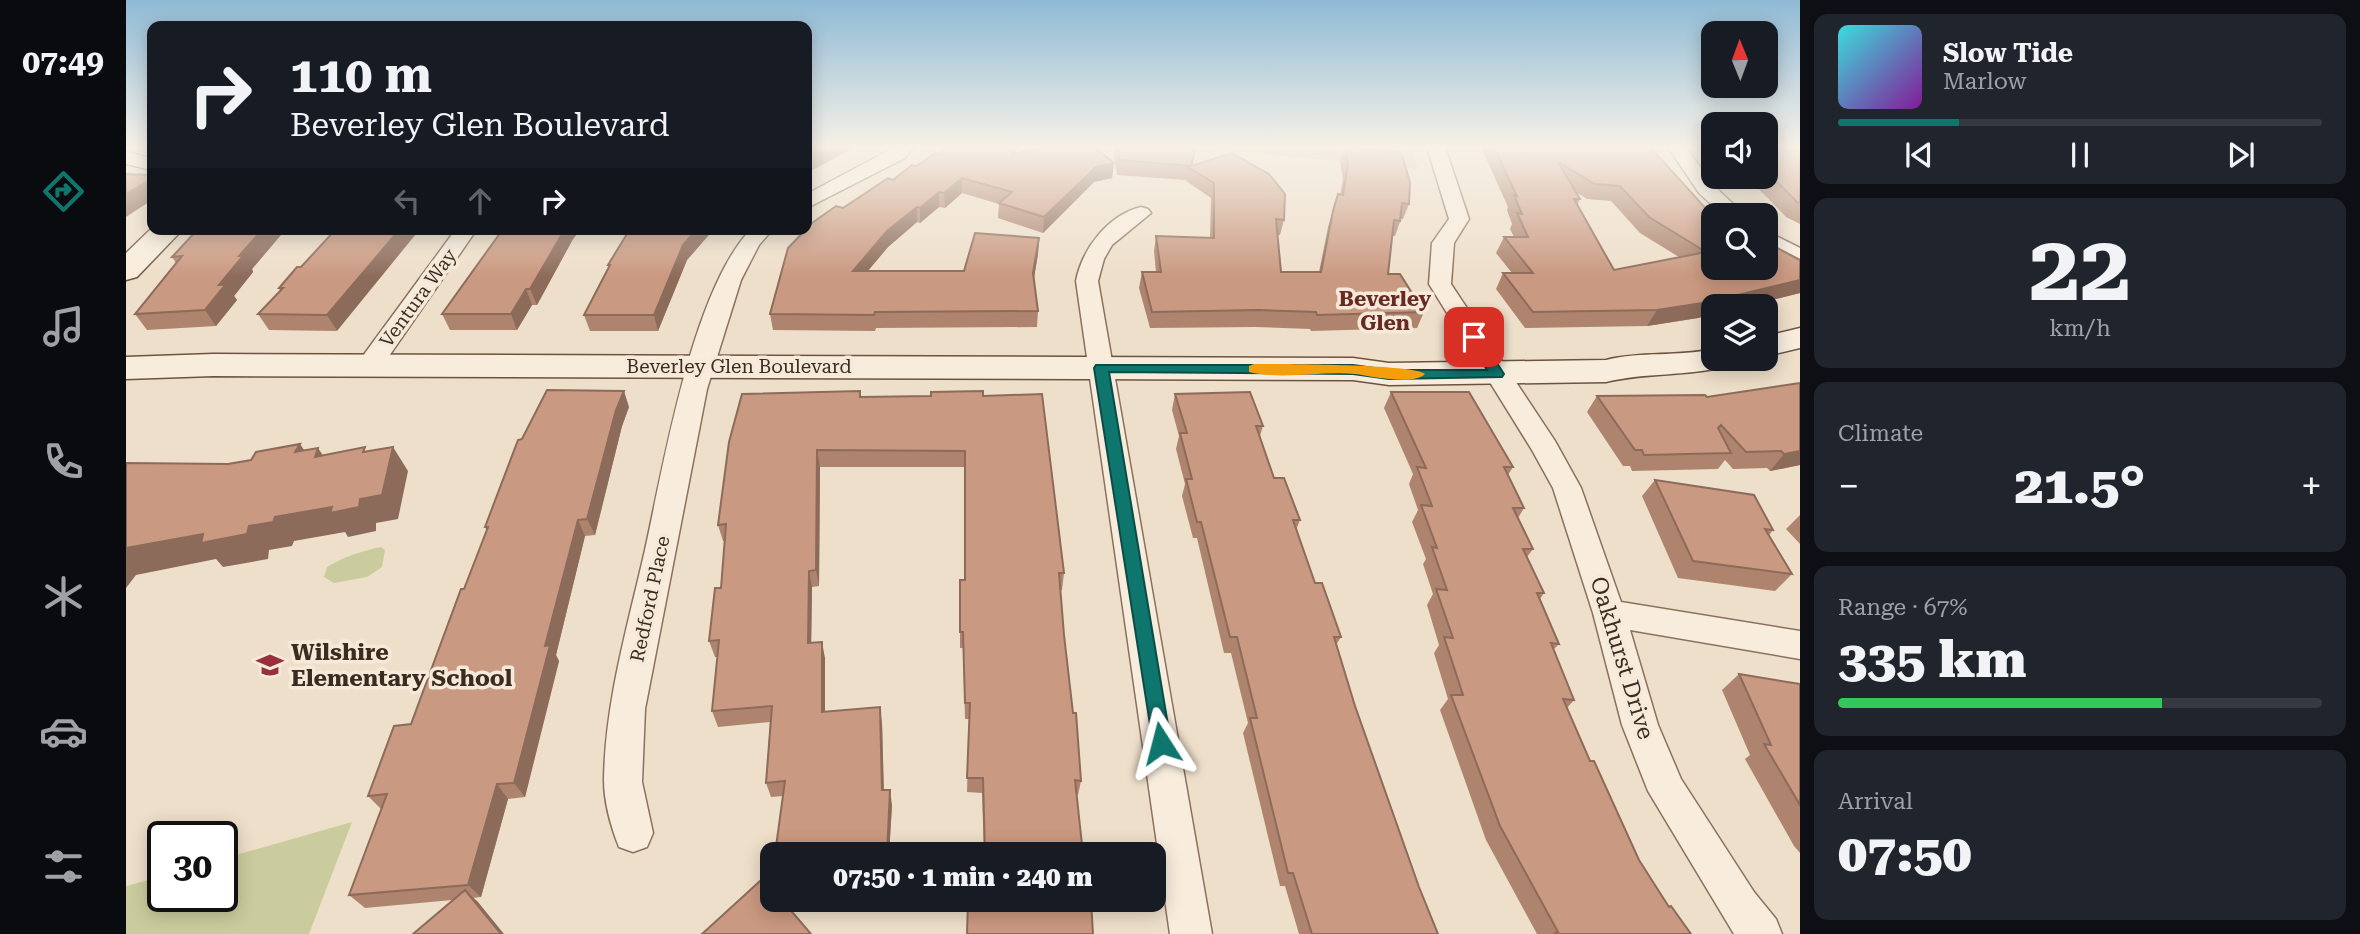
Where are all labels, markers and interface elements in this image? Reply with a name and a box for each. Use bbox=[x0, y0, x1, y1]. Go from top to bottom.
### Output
north arrow bbox=[1701, 21, 1778, 98]
map controls bbox=[1701, 21, 1778, 371]
text: Slow Tide bbox=[1943, 38, 2073, 68]
text: 07:49 bbox=[22, 43, 104, 81]
text: 110 m bbox=[290, 47, 432, 104]
icon: right bbox=[175, 49, 266, 140]
text: Marlow bbox=[1943, 68, 2026, 95]
text: Beverley Glen Boulevard bbox=[290, 106, 669, 144]
button: sound bbox=[1701, 112, 1778, 189]
icon: previous bbox=[1900, 136, 1938, 174]
icon: pause bbox=[2061, 136, 2099, 174]
icon: next bbox=[2222, 136, 2260, 174]
icon: directions bbox=[39, 167, 88, 216]
icon: left bbox=[388, 182, 426, 220]
icon: ahead bbox=[461, 182, 499, 220]
icon: right bbox=[534, 182, 572, 220]
button: search bbox=[1701, 203, 1778, 280]
text: 22 bbox=[2029, 216, 2131, 322]
street label: Ventura Way bbox=[375, 244, 462, 352]
district label: Beverley Glen bbox=[1339, 287, 1432, 335]
button: layers bbox=[1701, 294, 1778, 371]
icon: music bbox=[39, 302, 88, 351]
pin bbox=[1444, 307, 1504, 367]
text: km/h bbox=[2049, 315, 2111, 342]
icon: arrive bbox=[1455, 318, 1493, 356]
street label: Beverley Glen Boulevard bbox=[626, 355, 852, 378]
text: Climate bbox=[1838, 420, 1923, 447]
icon: phone bbox=[39, 437, 88, 486]
text: 21.5° bbox=[2015, 455, 2145, 516]
text: − bbox=[1838, 464, 1859, 508]
text: + bbox=[2301, 464, 2322, 508]
street label: Redford Place bbox=[625, 534, 675, 664]
icon: climate bbox=[39, 572, 88, 621]
street label: Oakhurst Drive bbox=[1584, 573, 1660, 743]
text: Range · 67% bbox=[1838, 594, 1967, 621]
text: 335 km bbox=[1838, 629, 2026, 690]
place label: Wilshire Elementary School bbox=[291, 639, 513, 692]
school or university icon: Wilshire Elementary School bbox=[255, 650, 285, 680]
position arrow bbox=[1124, 706, 1198, 780]
icon: car bbox=[39, 707, 88, 756]
text: Arrival bbox=[1838, 788, 1913, 815]
speed limit sign: 30 bbox=[147, 821, 238, 912]
text: 07:50 bbox=[1838, 823, 1972, 884]
icon: filters bbox=[39, 842, 88, 891]
text: 07:50 · 1 min · 240 m bbox=[833, 862, 1093, 892]

